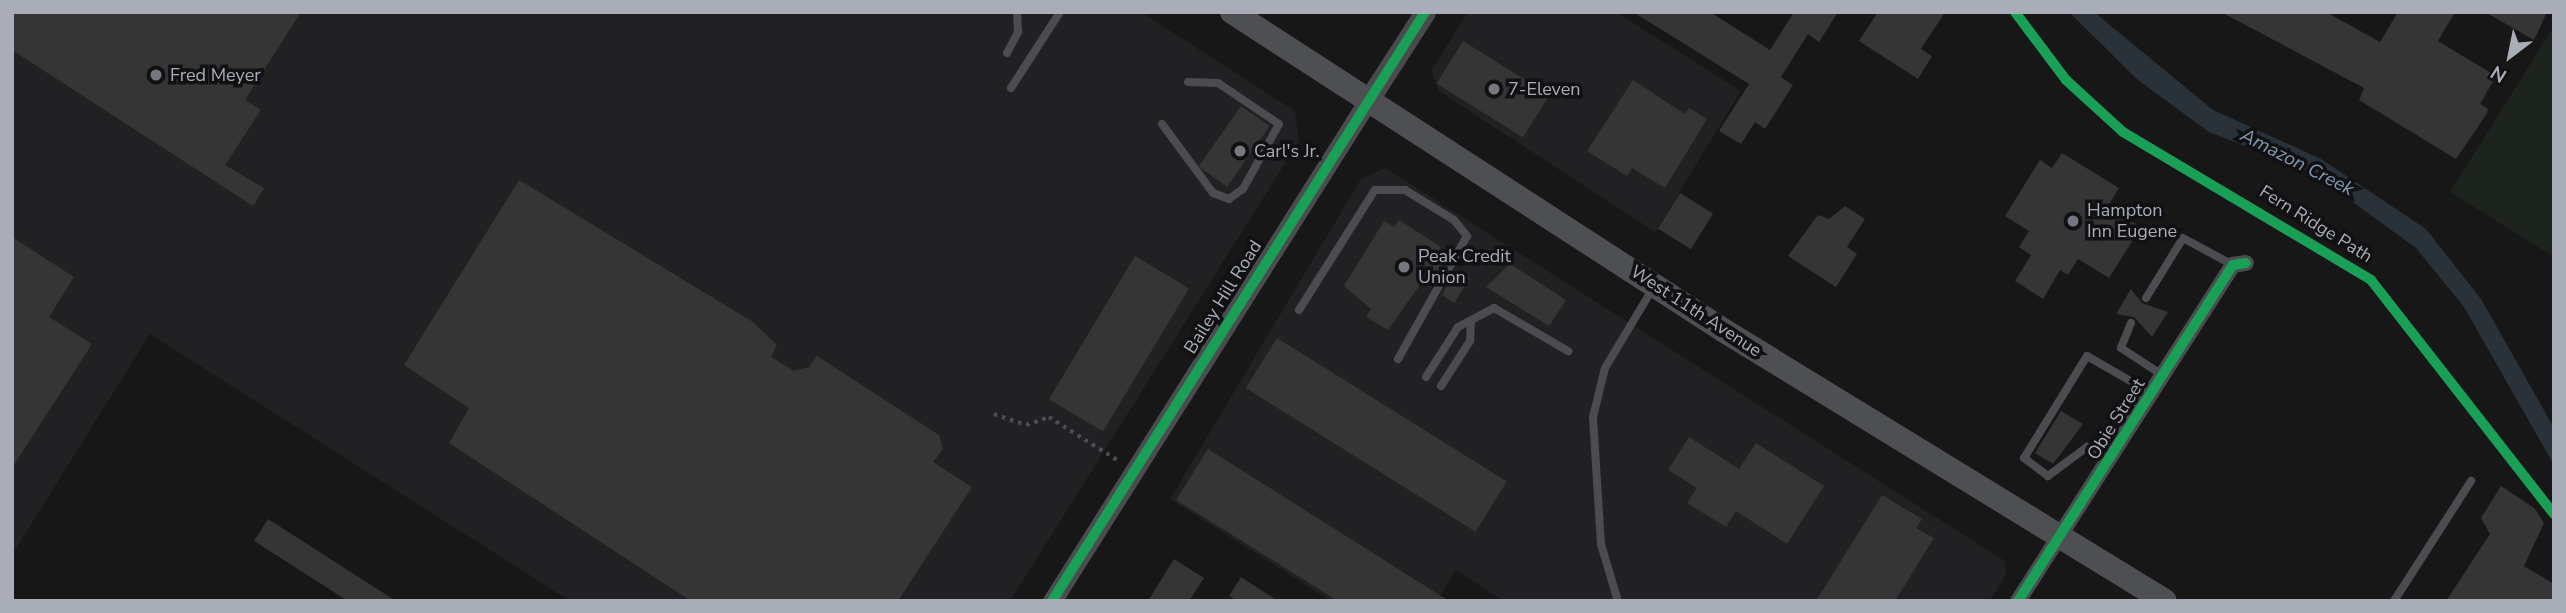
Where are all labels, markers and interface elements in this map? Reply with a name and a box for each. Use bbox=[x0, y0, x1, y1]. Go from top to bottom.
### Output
north arrow bbox=[2475, 21, 2545, 91]
text: N bbox=[2486, 59, 2512, 89]
place label: Fred Meyer bbox=[170, 64, 261, 86]
marker: Fred Meyer bbox=[148, 67, 164, 83]
place label: 7-Eleven bbox=[1508, 78, 1581, 100]
marker: 7-Eleven bbox=[1486, 81, 1502, 97]
water label: Amazon Creek bbox=[2236, 125, 2358, 201]
place label: Carl's Jr. bbox=[1254, 140, 1320, 162]
marker: Carl's Jr. bbox=[1232, 143, 1248, 159]
street label: Fern Ridge Path bbox=[2256, 181, 2376, 267]
place label: Hampton Inn Eugene bbox=[2087, 200, 2177, 242]
marker: Hampton Inn Eugene bbox=[2065, 213, 2081, 229]
street label: Bailey Hill Road bbox=[1180, 236, 1266, 358]
place label: Peak Credit Union bbox=[1418, 246, 1511, 288]
marker: Peak Credit Union bbox=[1396, 259, 1412, 275]
street label: West 11th Avenue bbox=[1626, 261, 1766, 361]
street label: Obie Street bbox=[2083, 374, 2149, 464]

